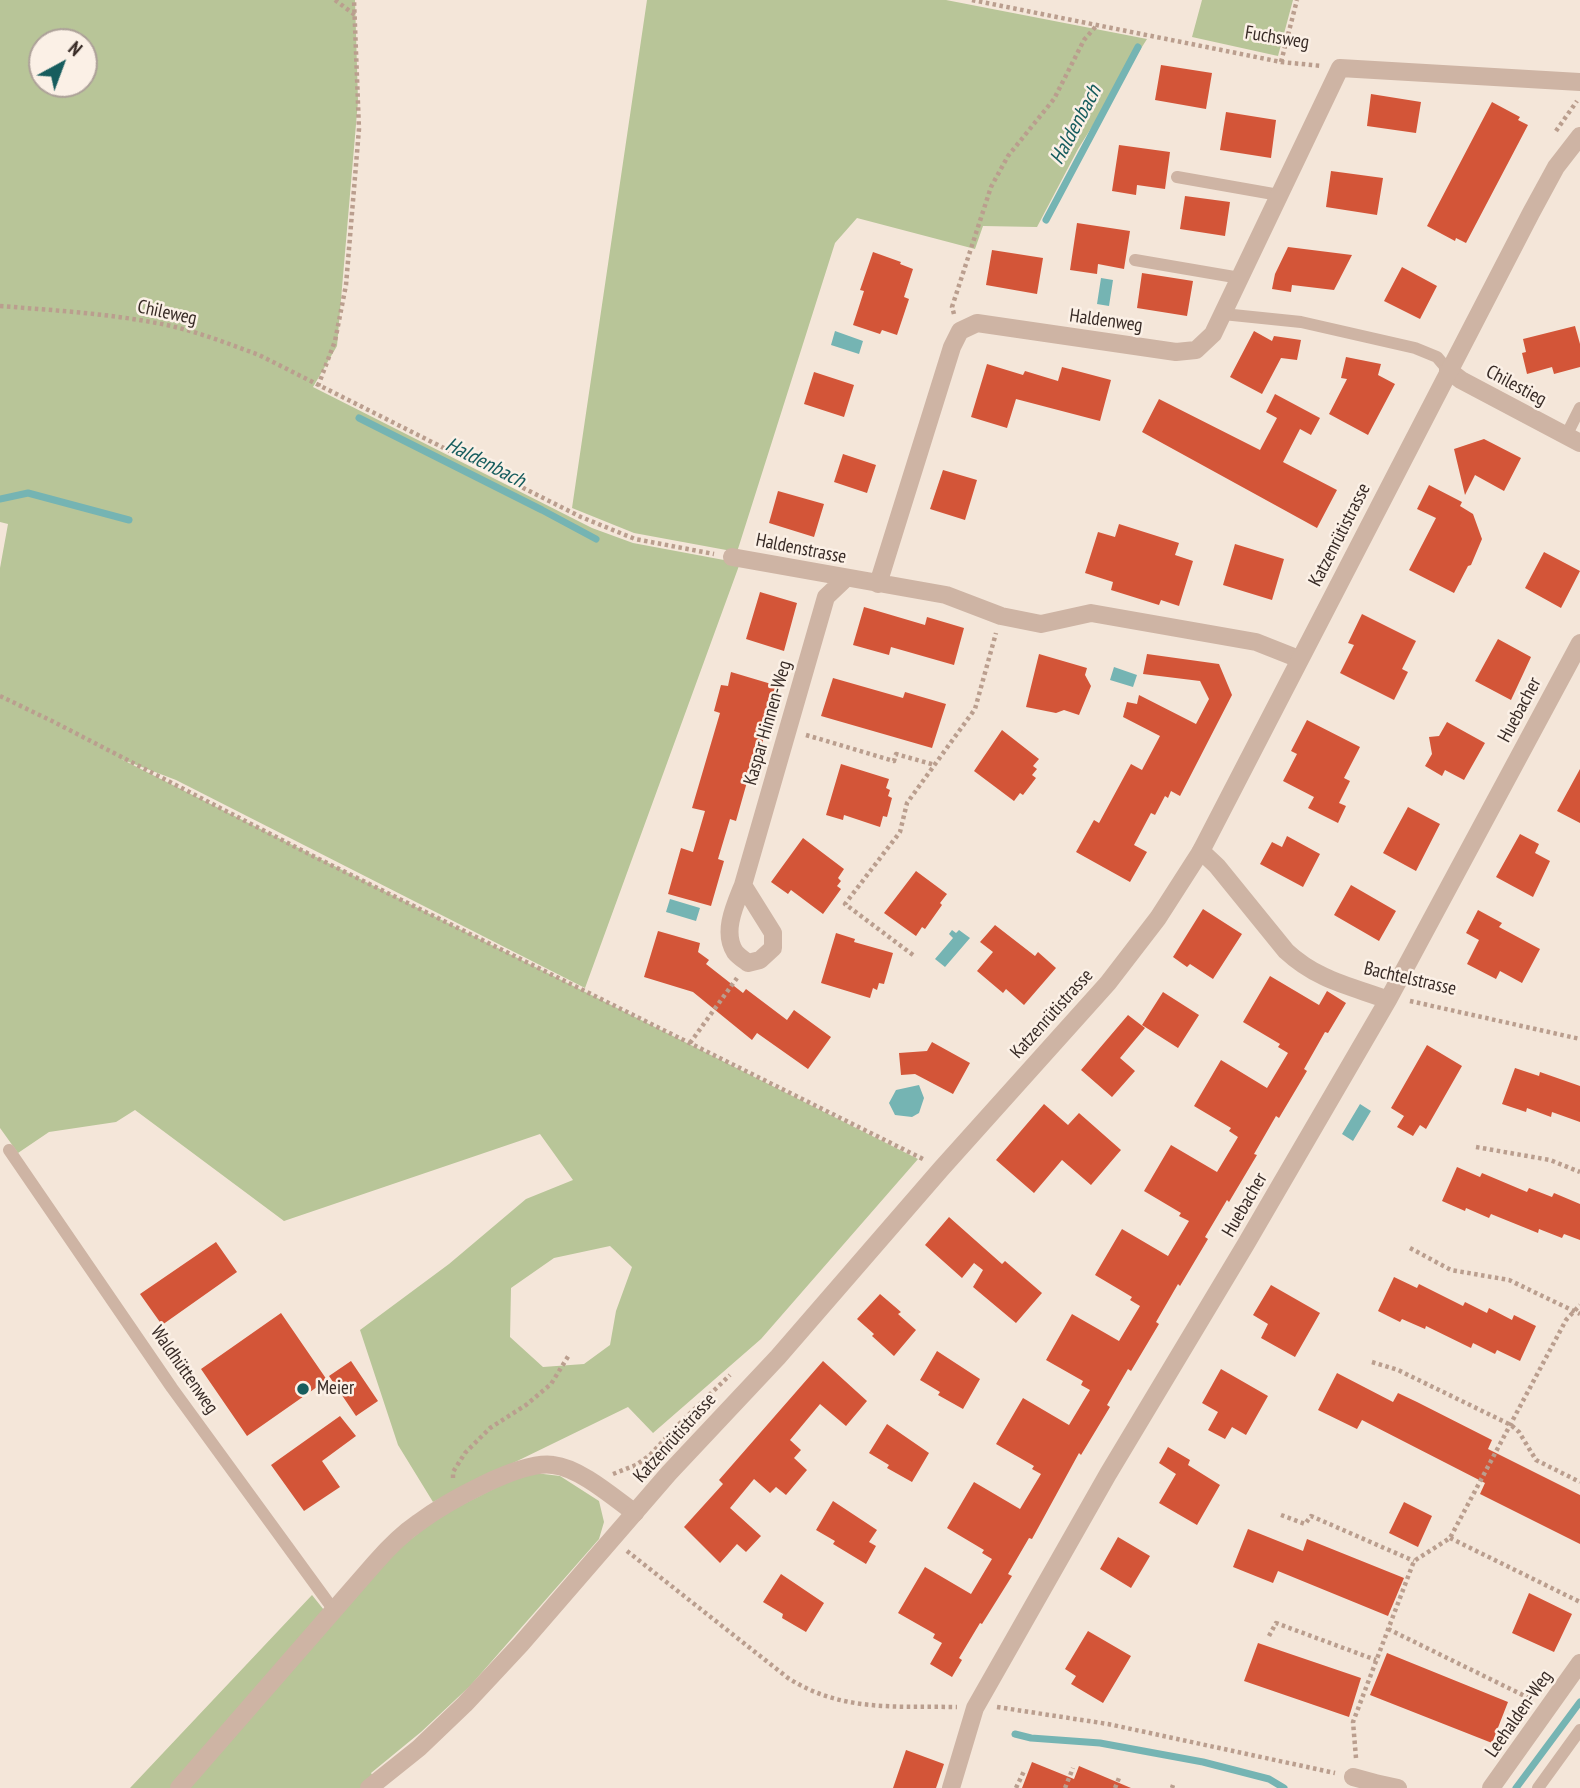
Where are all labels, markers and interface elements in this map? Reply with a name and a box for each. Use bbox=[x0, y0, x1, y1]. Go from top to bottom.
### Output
street label: Fuchsweg bbox=[1243, 22, 1311, 54]
north arrow bbox=[28, 28, 98, 98]
text: N bbox=[64, 36, 87, 61]
water label: Haldenbach bbox=[1045, 81, 1107, 169]
street label: Chileweg bbox=[135, 296, 199, 330]
street label: Haldenweg bbox=[1068, 305, 1144, 337]
street label: Chilestieg bbox=[1482, 361, 1550, 411]
water label: Haldenbach bbox=[441, 432, 529, 494]
street label: Katzenrütistrasse bbox=[1304, 480, 1376, 590]
street label: Haldenstrasse bbox=[754, 529, 848, 569]
street label: Kaspar Hinnen-Weg bbox=[739, 658, 797, 788]
street label: Huebacher bbox=[1493, 674, 1547, 746]
street label: Bachtelstrasse bbox=[1362, 957, 1458, 1001]
street label: Katzenrütistrasse bbox=[1006, 965, 1098, 1063]
street label: Huebacher bbox=[1218, 1169, 1272, 1241]
street label: Waldhüttenweg bbox=[145, 1322, 223, 1418]
place label: Meier bbox=[317, 1378, 354, 1400]
marker: Meier bbox=[295, 1381, 311, 1397]
street label: Katzenrütistrasse bbox=[629, 1389, 721, 1487]
street label: Leehalden-Weg bbox=[1481, 1666, 1557, 1762]

